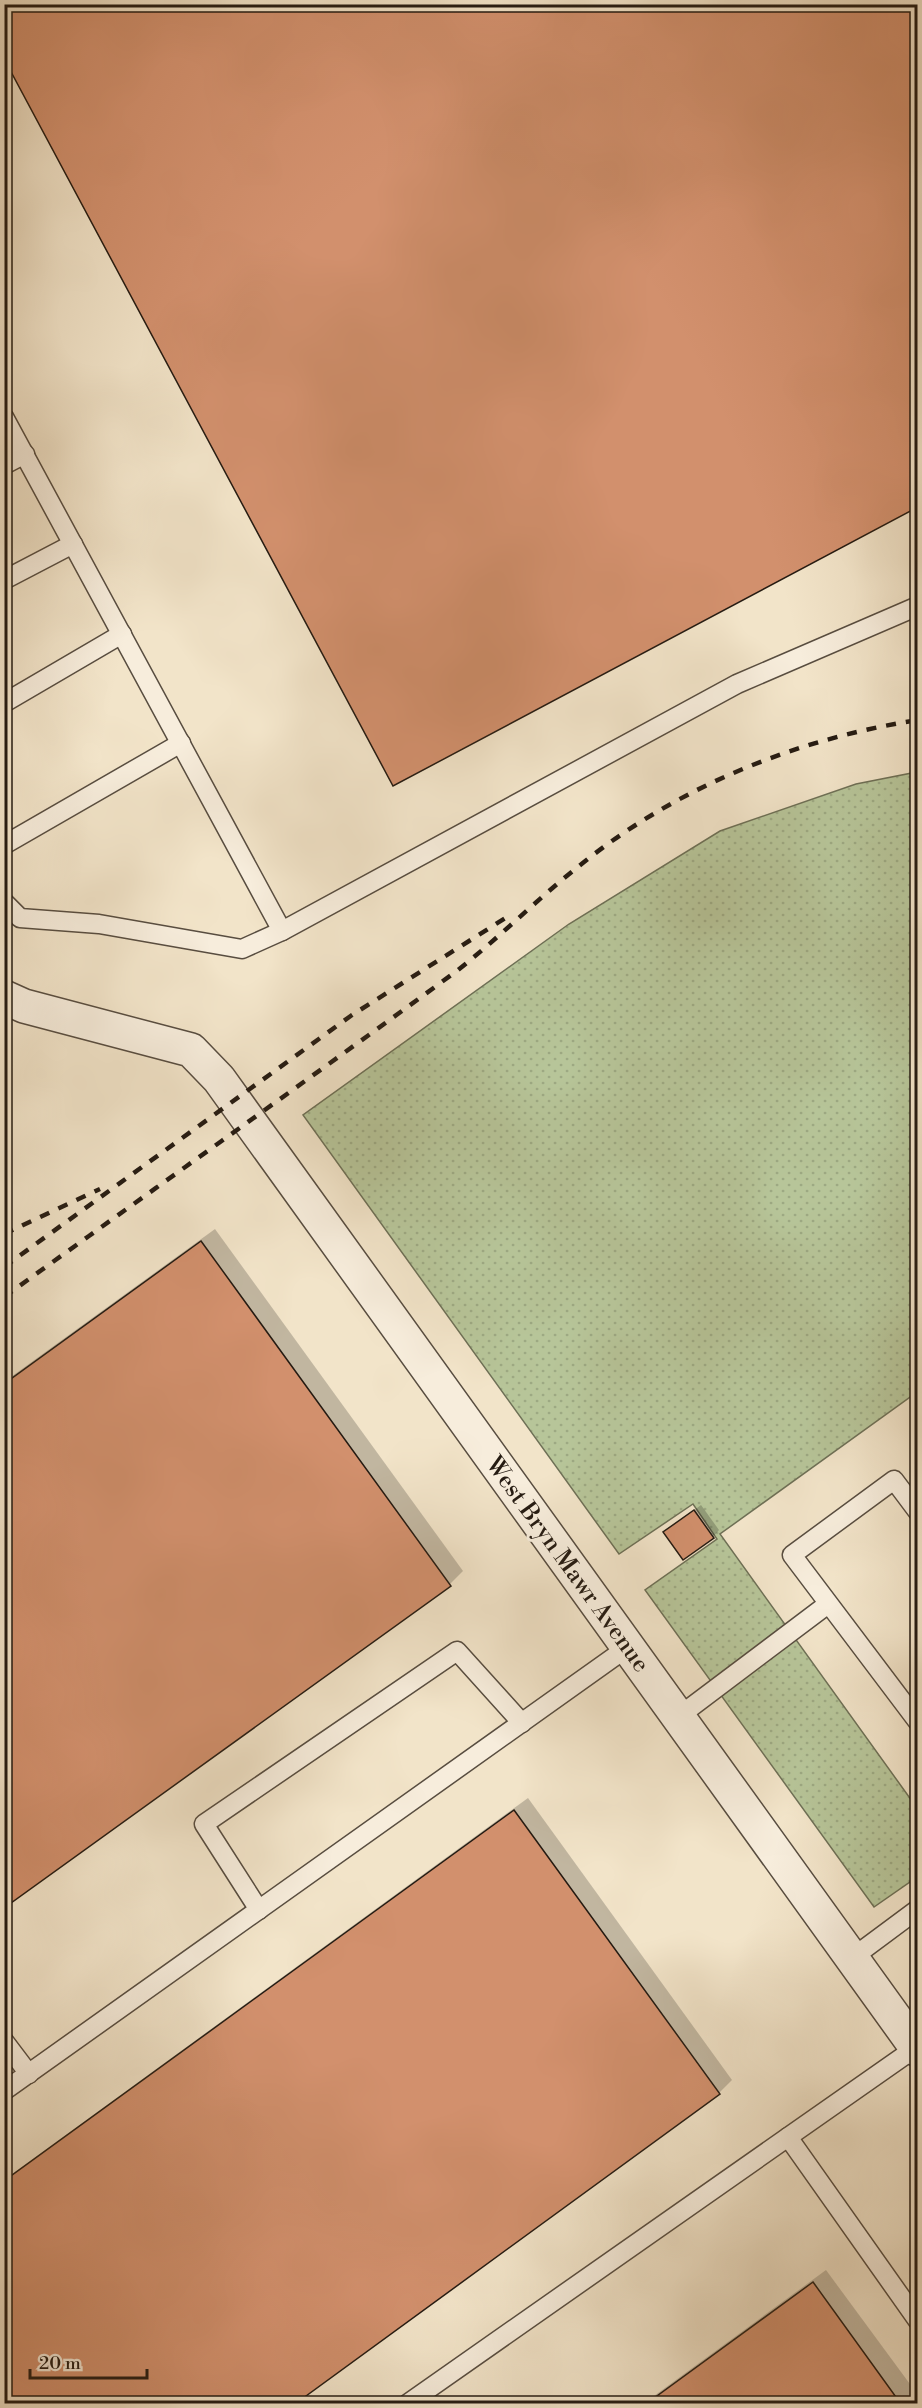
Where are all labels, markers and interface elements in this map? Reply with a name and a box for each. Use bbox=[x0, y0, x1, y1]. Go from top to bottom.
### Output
street label: West Bryn Mawr Avenue bbox=[478, 1450, 656, 1678]
scale bar bbox=[30, 2342, 147, 2380]
text: 20 m bbox=[39, 2352, 81, 2375]

